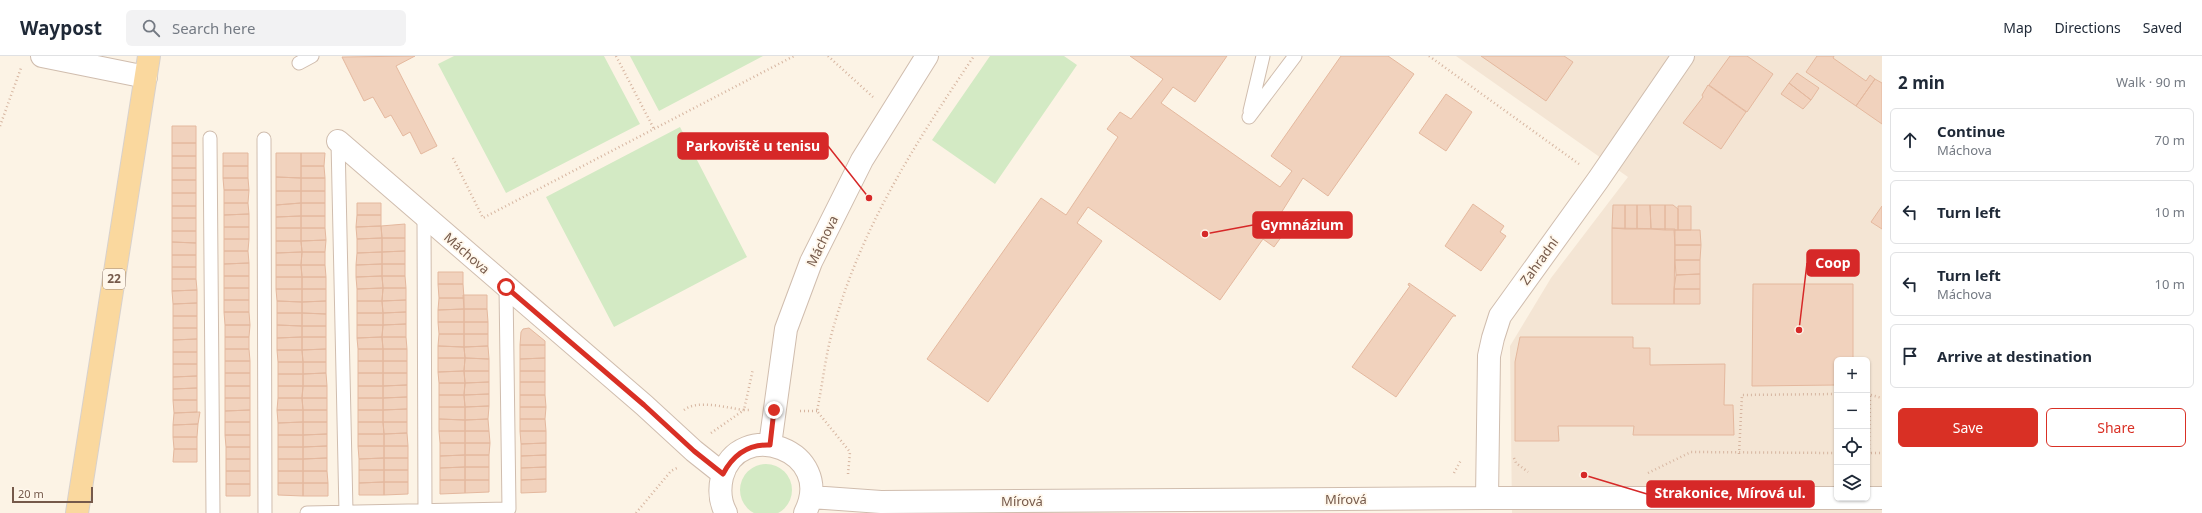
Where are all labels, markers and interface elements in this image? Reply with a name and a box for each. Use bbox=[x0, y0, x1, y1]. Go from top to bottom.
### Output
search box bbox=[126, 10, 406, 46]
text: Waypost bbox=[20, 15, 102, 41]
icon: search bbox=[140, 17, 162, 39]
text: Search here bbox=[172, 18, 255, 38]
text: Map bbox=[2003, 18, 2032, 37]
text: Directions bbox=[2054, 18, 2121, 37]
text: Saved bbox=[2143, 18, 2182, 37]
text: 2 min bbox=[1898, 71, 1945, 94]
text: Walk · 90 m bbox=[2116, 73, 2186, 91]
text: Continue bbox=[1937, 121, 2005, 141]
icon: ahead bbox=[1899, 129, 1921, 151]
text: 70 m bbox=[2155, 131, 2185, 149]
callout: Parkoviště u tenisu bbox=[678, 133, 828, 159]
text: Parkoviště u tenisu bbox=[686, 136, 820, 155]
text: Máchova bbox=[1937, 141, 1992, 159]
icon: left bbox=[1899, 201, 1921, 223]
text: Turn left bbox=[1937, 202, 2001, 222]
text: 10 m bbox=[2155, 203, 2185, 221]
street label: Máchova bbox=[802, 212, 842, 270]
callout: Gymnázium bbox=[1253, 212, 1352, 238]
text: Gymnázium bbox=[1260, 215, 1344, 234]
street label: Máchova bbox=[440, 228, 494, 278]
street label: Zahradní bbox=[1516, 233, 1563, 288]
callout: Coop bbox=[1807, 250, 1859, 276]
text: Coop bbox=[1815, 253, 1851, 272]
text: Turn left bbox=[1937, 265, 2001, 285]
road number: 22 bbox=[103, 269, 125, 289]
icon: left bbox=[1899, 273, 1921, 295]
text: 10 m bbox=[2155, 275, 2185, 293]
route start bbox=[497, 278, 515, 296]
text: Máchova bbox=[1937, 285, 1992, 303]
icon: arrive bbox=[1899, 345, 1921, 367]
text: Arrive at destination bbox=[1937, 346, 2092, 366]
map controls bbox=[1834, 357, 1870, 501]
button: + bbox=[1834, 357, 1870, 393]
button: − bbox=[1834, 393, 1870, 429]
route end bbox=[765, 401, 783, 419]
button: Save bbox=[1898, 408, 2038, 447]
button: Share bbox=[2046, 408, 2186, 447]
button: locate bbox=[1834, 429, 1870, 465]
button: layers bbox=[1834, 465, 1870, 501]
callout: Strakonice, Mírová ul. bbox=[1647, 481, 1814, 507]
text: Strakonice, Mírová ul. bbox=[1654, 483, 1806, 502]
scale bar bbox=[12, 485, 93, 504]
text: 20 m bbox=[18, 486, 44, 501]
street label: Mírová bbox=[1325, 490, 1367, 508]
street label: Mírová bbox=[1001, 492, 1043, 510]

